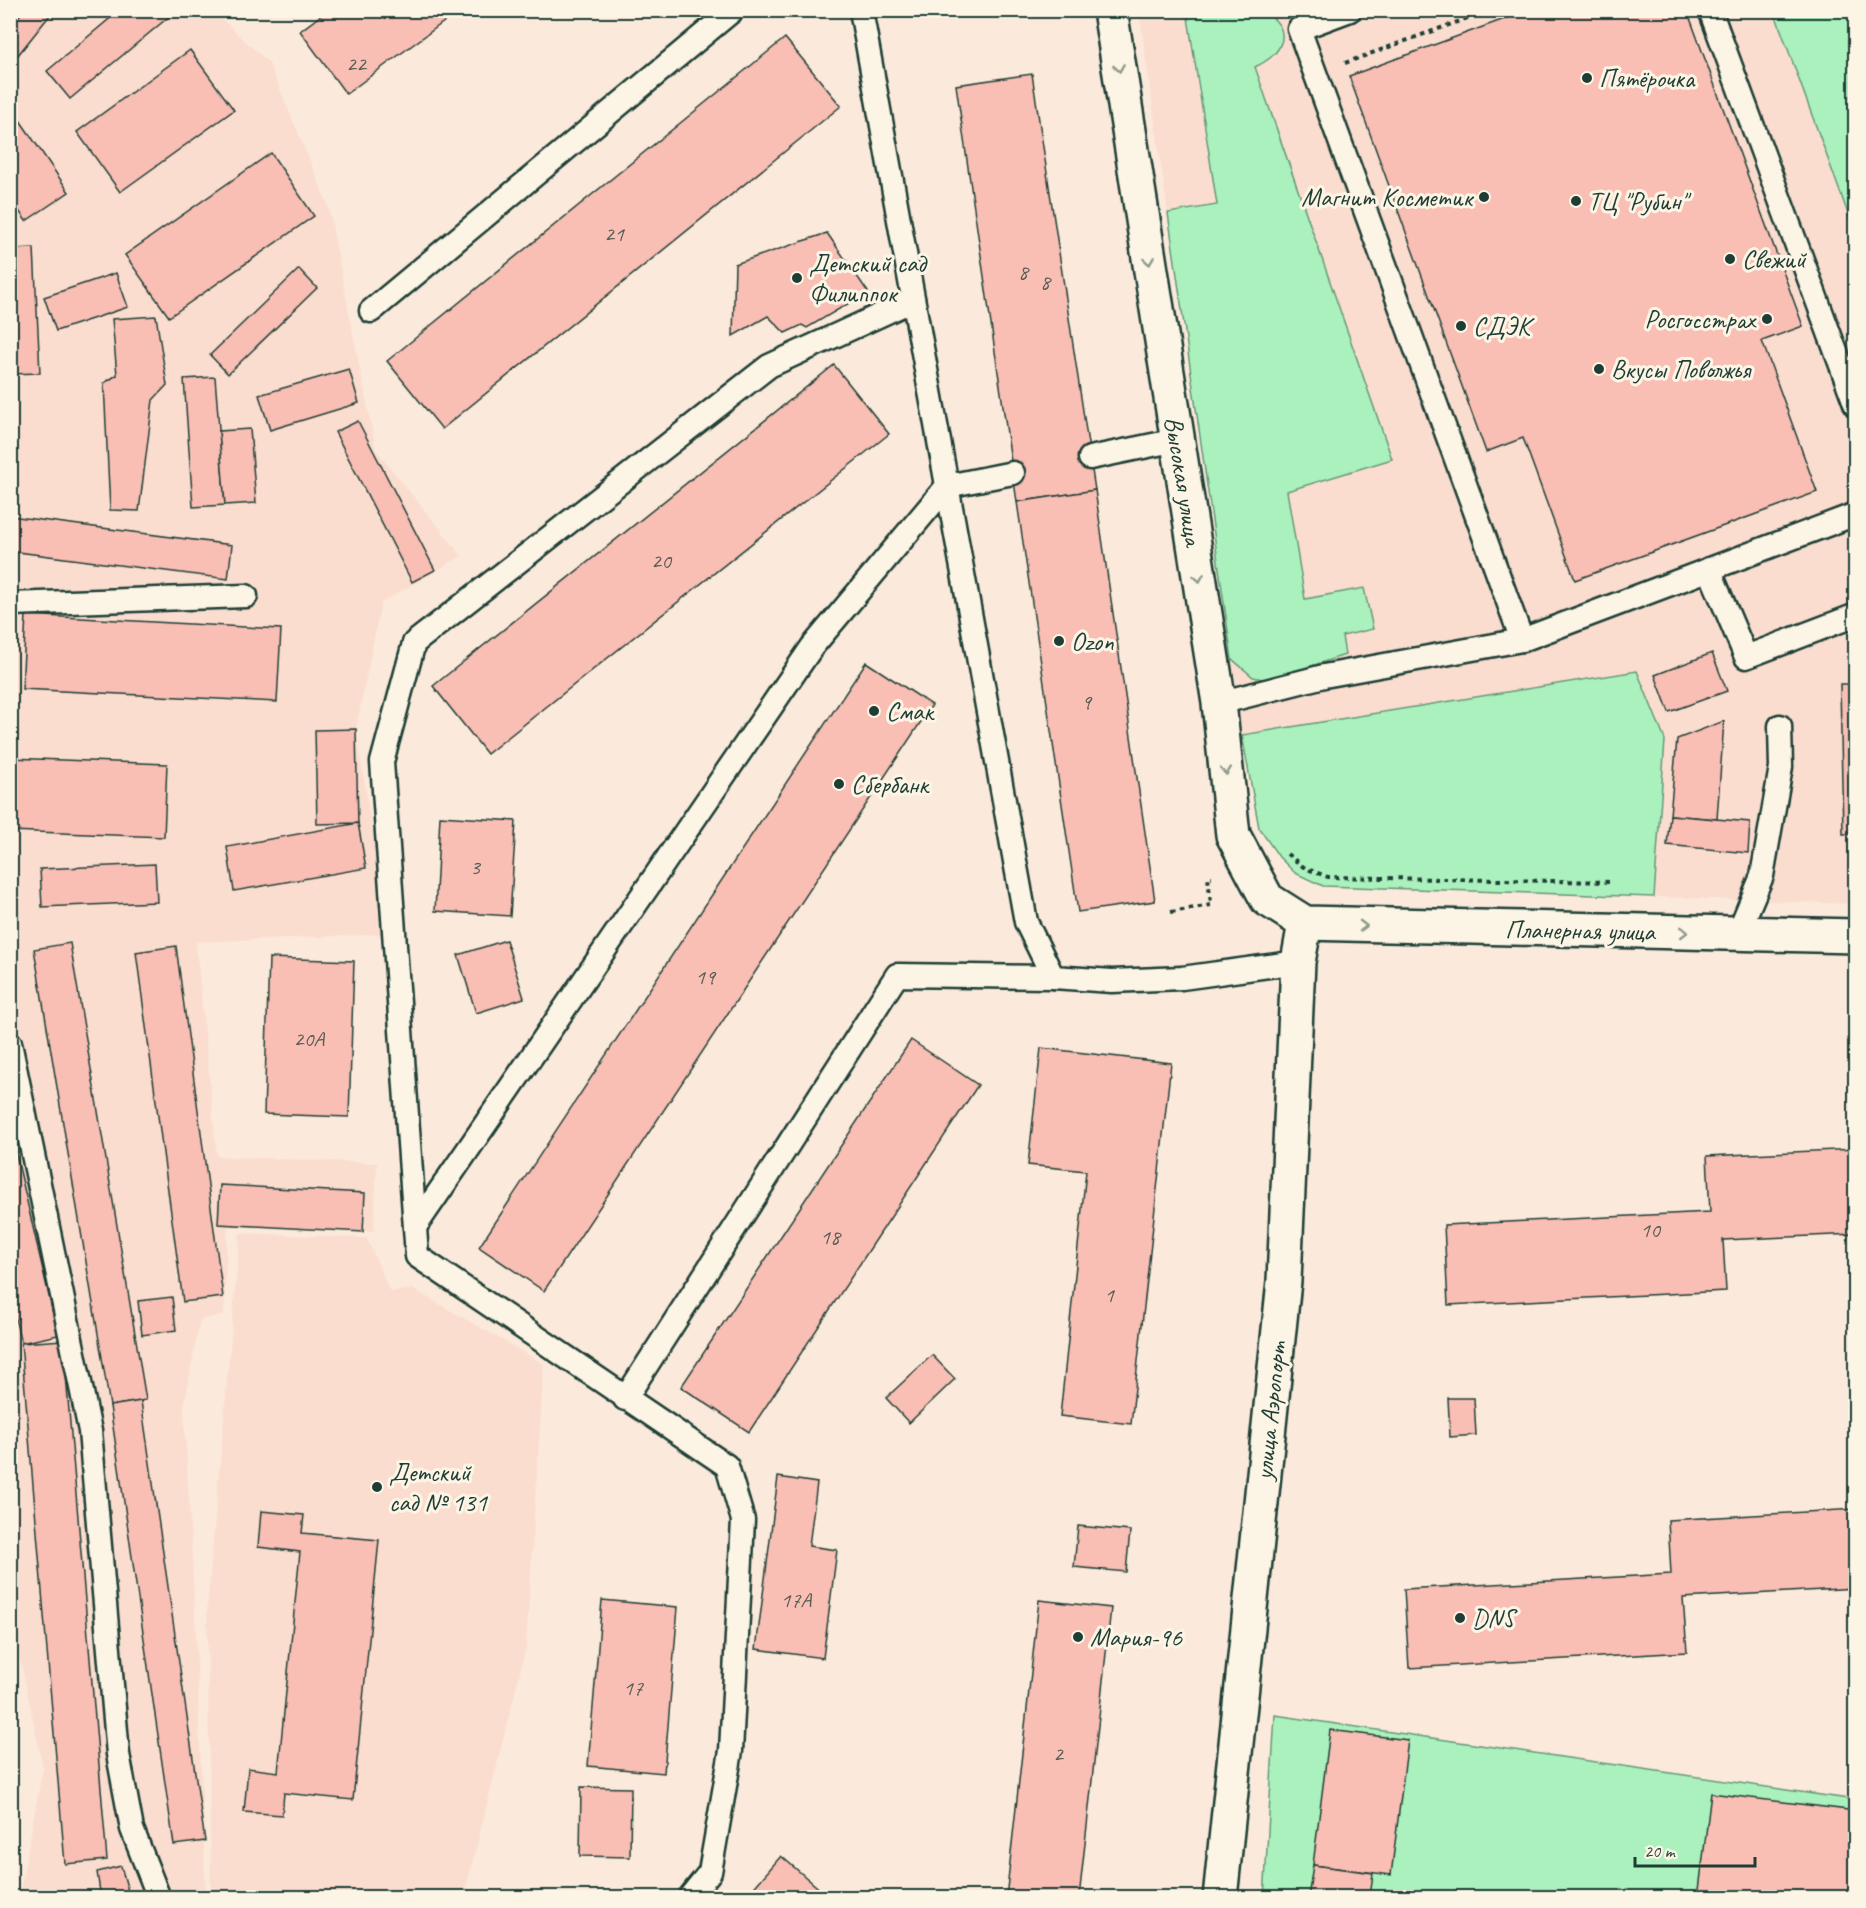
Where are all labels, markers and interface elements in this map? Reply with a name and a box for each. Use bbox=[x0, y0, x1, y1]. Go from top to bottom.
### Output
house number: 22 bbox=[346, 50, 368, 78]
place label: Пятёрочка bbox=[1599, 62, 1696, 95]
one-way arrow bbox=[1112, 63, 1125, 73]
marker: Пятёрочка bbox=[1580, 71, 1594, 85]
place label: Магнит Косметик bbox=[1301, 181, 1474, 214]
place label: ТЦ "Рубин" bbox=[1588, 185, 1692, 218]
marker: Магнит Косметик bbox=[1477, 190, 1491, 204]
marker: ТЦ "Рубин" bbox=[1569, 194, 1583, 208]
house number: 21 bbox=[604, 220, 625, 248]
place label: Свежий bbox=[1742, 243, 1808, 276]
place label: Детский сад Филиппок bbox=[809, 247, 928, 310]
marker: Свежий bbox=[1723, 252, 1737, 266]
one-way arrow bbox=[1142, 256, 1155, 266]
house number: 8 bbox=[1018, 258, 1030, 286]
house number: 8 bbox=[1040, 268, 1052, 296]
marker: Детский сад Филиппок bbox=[790, 271, 804, 285]
place label: Росгосстрах bbox=[1644, 303, 1757, 336]
place label: СДЭК bbox=[1473, 310, 1535, 343]
marker: Росгосстрах bbox=[1760, 312, 1774, 326]
marker: СДЭК bbox=[1454, 319, 1468, 333]
place label: Вкусы Поволжья bbox=[1611, 353, 1752, 386]
marker: Вкусы Поволжья bbox=[1592, 362, 1606, 376]
street label: Высокая улица bbox=[1157, 414, 1210, 550]
house number: 20 bbox=[651, 547, 673, 575]
one-way arrow bbox=[1193, 573, 1205, 583]
place label: Ozon bbox=[1071, 625, 1114, 658]
marker: Ozon bbox=[1052, 634, 1066, 648]
house number: 9 bbox=[1081, 688, 1093, 716]
place label: Смак bbox=[886, 695, 935, 728]
marker: Смак bbox=[867, 704, 881, 718]
one-way arrow bbox=[1219, 767, 1232, 776]
place label: Сбербанк bbox=[851, 768, 931, 801]
marker: Сбербанк bbox=[832, 777, 846, 791]
house number: 3 bbox=[470, 853, 482, 881]
street label: Планерная улица bbox=[1505, 913, 1657, 948]
one-way arrow bbox=[1359, 920, 1368, 932]
one-way arrow bbox=[1680, 926, 1689, 938]
house number: 19 bbox=[695, 963, 717, 991]
house number: 20А bbox=[294, 1025, 325, 1053]
house number: 10 bbox=[1640, 1216, 1662, 1244]
house number: 18 bbox=[820, 1223, 842, 1251]
house number: 1 bbox=[1104, 1281, 1115, 1309]
street label: улица Аэропорт bbox=[1247, 1339, 1294, 1484]
place label: Детский сад № 131 bbox=[389, 1456, 488, 1519]
marker: Детский сад № 131 bbox=[370, 1480, 384, 1494]
house number: 17А bbox=[781, 1586, 812, 1614]
place label: DNS bbox=[1472, 1602, 1519, 1635]
marker: DNS bbox=[1453, 1611, 1467, 1625]
place label: Мария-96 bbox=[1090, 1621, 1183, 1654]
marker: Мария-96 bbox=[1071, 1630, 1085, 1644]
house number: 17 bbox=[623, 1674, 644, 1702]
house number: 2 bbox=[1053, 1740, 1065, 1768]
scale bar bbox=[1635, 1830, 1755, 1868]
text: 20 m bbox=[1644, 1840, 1677, 1862]

